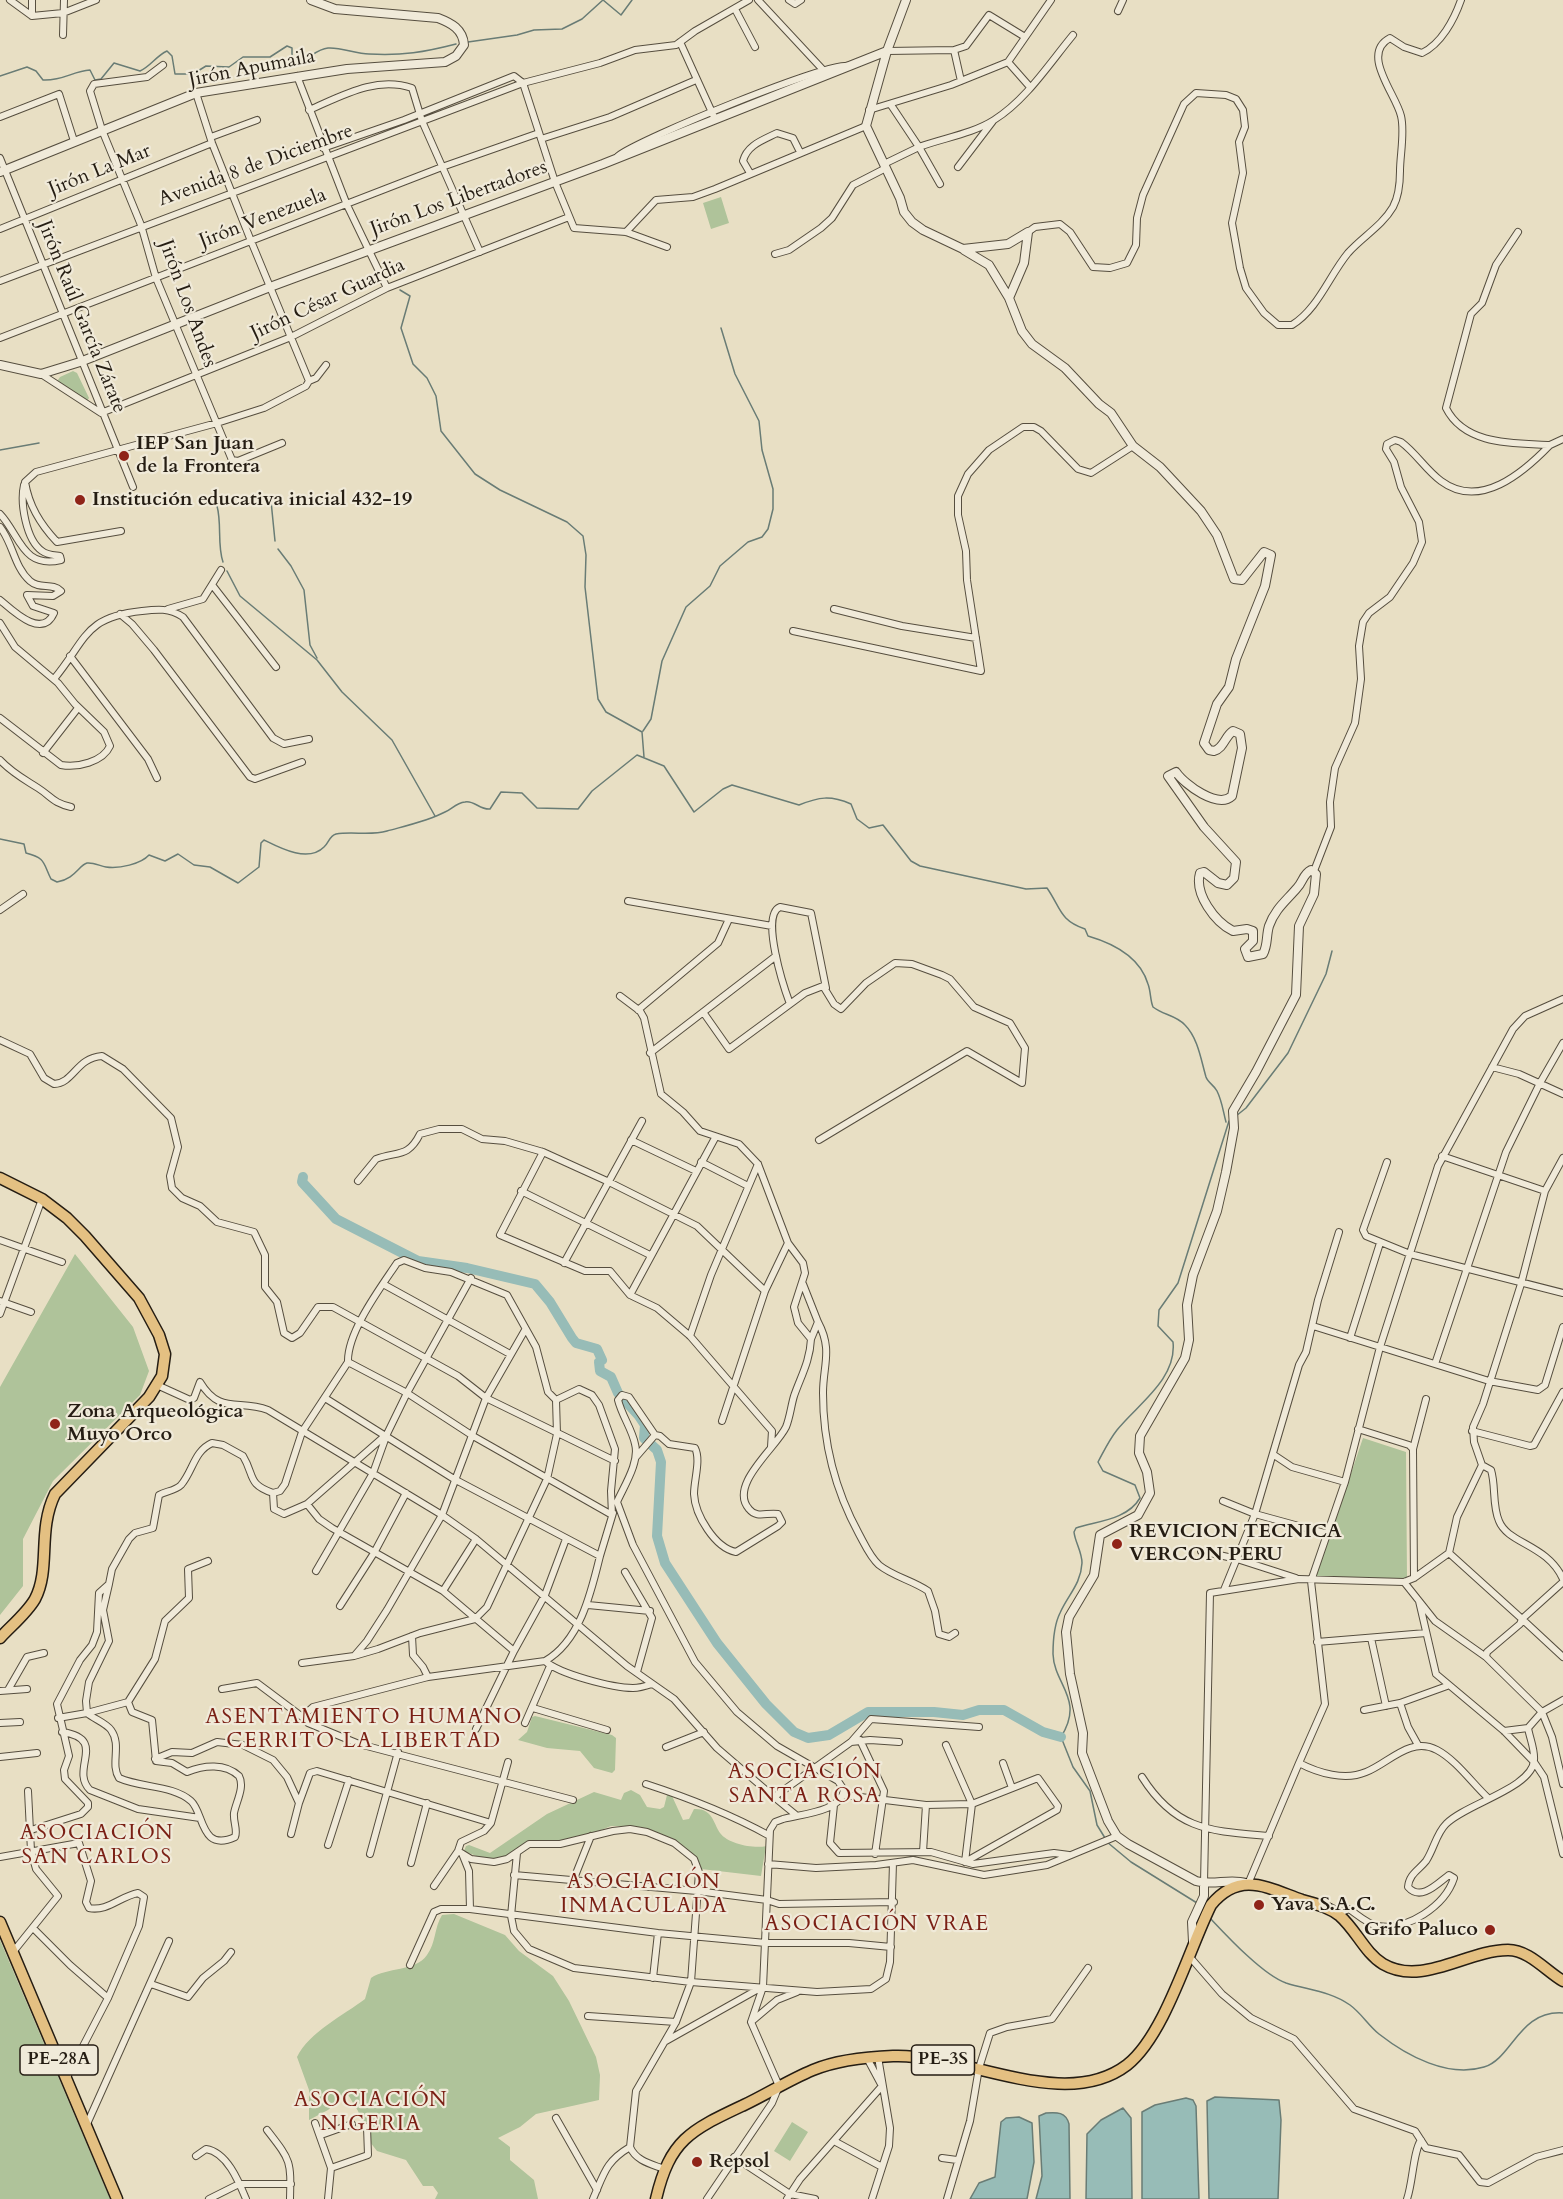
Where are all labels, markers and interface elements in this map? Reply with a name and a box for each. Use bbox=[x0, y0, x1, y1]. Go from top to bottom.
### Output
street label: Jirón Apumaila bbox=[187, 45, 317, 93]
street label: Avenida 8 de Diciembre bbox=[155, 120, 357, 212]
street label: Jirón La Mar bbox=[45, 140, 155, 202]
street label: Jirón Los Libertadores bbox=[367, 156, 551, 242]
street label: Jirón Venezuela bbox=[196, 184, 330, 254]
street label: Jirón Raúl García Zárate bbox=[31, 217, 131, 417]
street label: Jirón Los Andes bbox=[153, 237, 221, 371]
street label: Jirón César Guardia bbox=[247, 254, 409, 346]
place label: IEP San Juan de la Frontera bbox=[136, 432, 260, 479]
marker: IEP San Juan de la Frontera bbox=[117, 449, 131, 463]
place label: Institución educativa inicial 432-19 bbox=[92, 488, 412, 512]
marker: Institución educativa inicial 432-19 bbox=[73, 493, 87, 507]
place label: Zona Arqueológica Muyo Orco bbox=[67, 1400, 244, 1447]
marker: Zona Arqueológica Muyo Orco bbox=[48, 1417, 62, 1431]
place label: REVICION TECNICA VERCON PERU bbox=[1129, 1520, 1342, 1567]
marker: REVICION TECNICA VERCON PERU bbox=[1110, 1537, 1124, 1551]
district label: ASENTAMIENTO HUMANO CERRITO LA LIBERTAD bbox=[205, 1705, 523, 1755]
district label: ASOCIACIÓN SANTA ROSA bbox=[728, 1760, 882, 1810]
district label: ASOCIACIÓN SAN CARLOS bbox=[20, 1821, 174, 1871]
district label: ASOCIACIÓN INMACULADA bbox=[560, 1870, 728, 1920]
place label: Yava S.A.C. bbox=[1271, 1893, 1376, 1917]
marker: Yava S.A.C. bbox=[1252, 1898, 1266, 1912]
district label: ASOCIACIÓN VRAE bbox=[764, 1912, 990, 1938]
place label: Grifo Paluco bbox=[1364, 1918, 1478, 1942]
marker: Grifo Paluco bbox=[1483, 1923, 1497, 1937]
road number: PE-28A bbox=[20, 2045, 98, 2075]
road number: PE-3S bbox=[912, 2045, 974, 2075]
district label: ASOCIACIÓN NIGERIA bbox=[294, 2088, 448, 2138]
place label: Repsol bbox=[709, 2150, 770, 2174]
marker: Repsol bbox=[690, 2155, 704, 2169]

